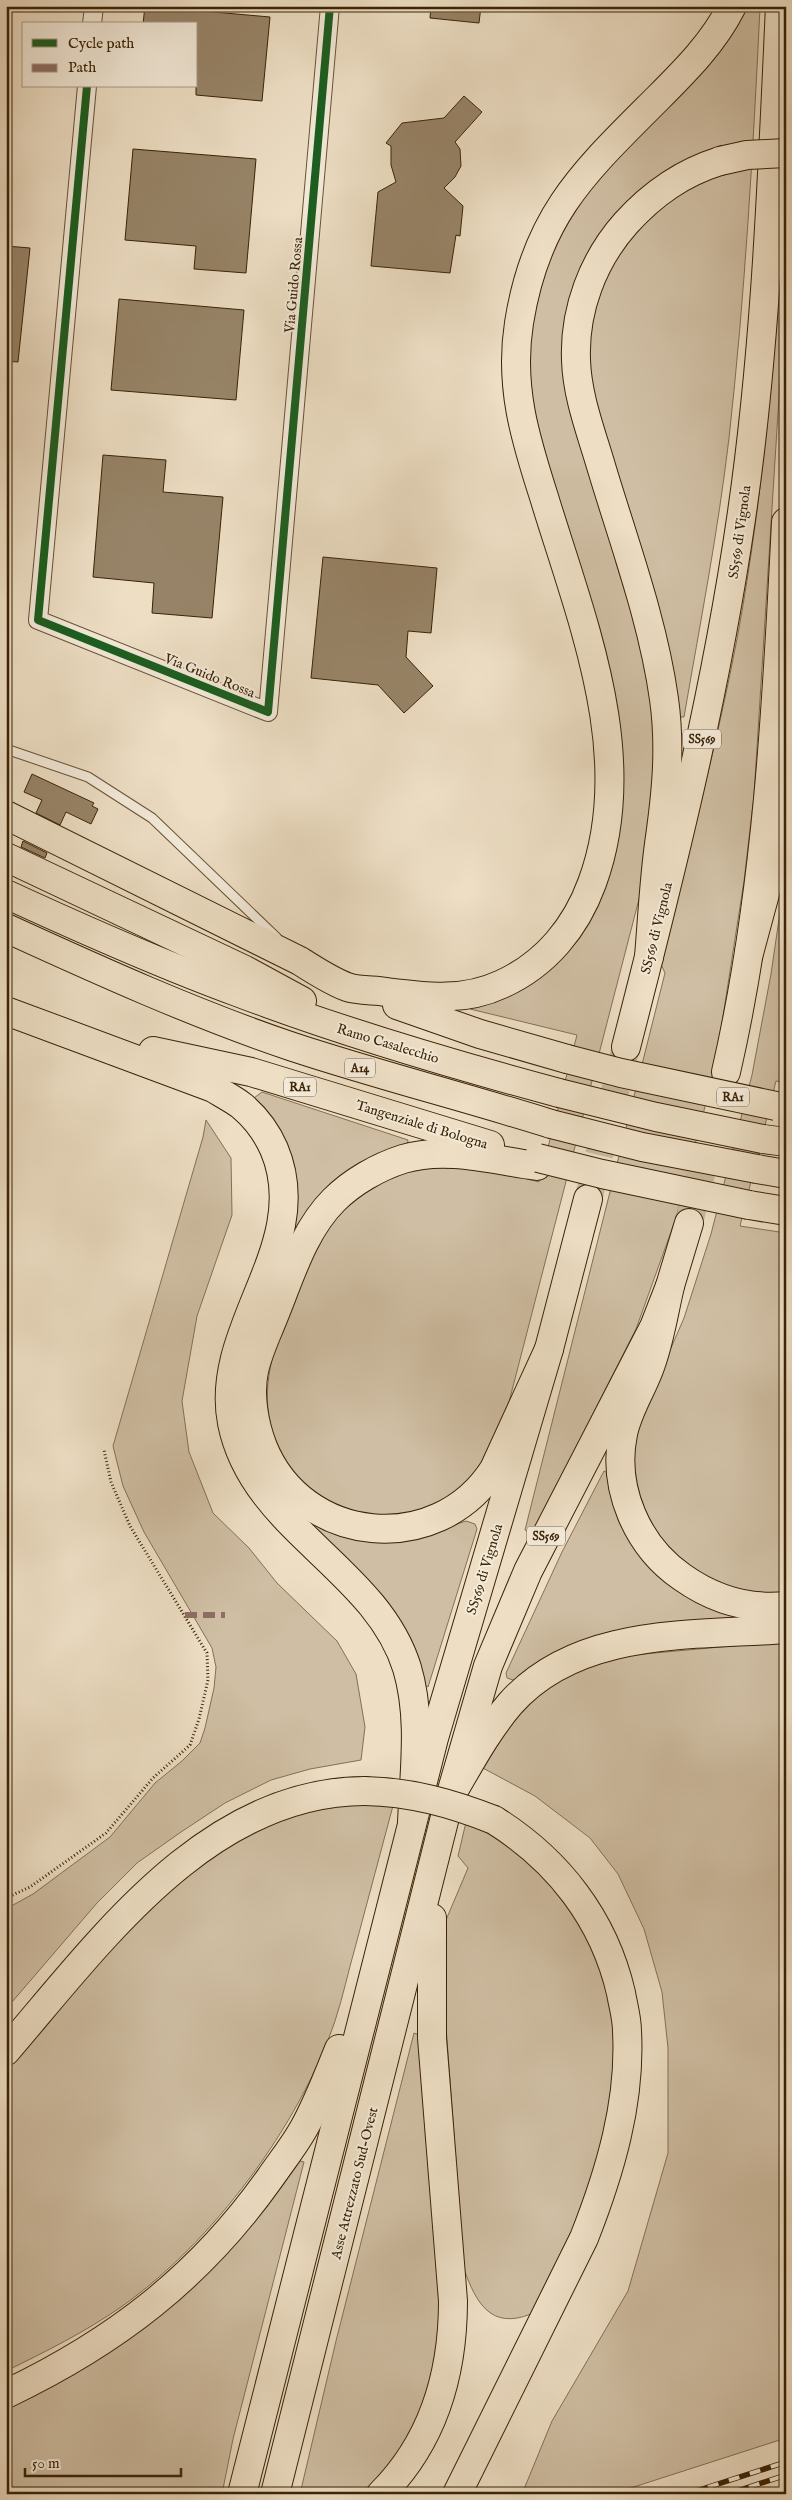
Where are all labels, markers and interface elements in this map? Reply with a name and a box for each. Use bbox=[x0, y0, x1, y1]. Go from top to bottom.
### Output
legend bbox=[22, 22, 198, 88]
text: Cycle path bbox=[68, 34, 134, 53]
text: Path bbox=[68, 58, 96, 77]
street label: Via Guido Rossa bbox=[281, 235, 307, 335]
street label: SS569 di Vignola bbox=[725, 483, 756, 580]
street label: Via Guido Rossa bbox=[161, 649, 258, 703]
road number: SS569 bbox=[683, 730, 721, 749]
street label: SS569 di Vignola bbox=[637, 880, 677, 976]
street label: Ramo Casalecchio bbox=[334, 1020, 441, 1068]
road number: A14 bbox=[345, 1058, 375, 1078]
road number: RA1 bbox=[284, 1078, 316, 1096]
road number: RA1 bbox=[717, 1088, 749, 1106]
street label: Tangenziale di Bologna bbox=[354, 1096, 491, 1154]
street label: SS569 di Vignola bbox=[463, 1521, 508, 1617]
road number: SS569 bbox=[527, 1526, 565, 1545]
street label: Asse Attrezzato Sud-Ovest bbox=[327, 2105, 383, 2262]
scale bar bbox=[25, 2445, 181, 2477]
text: 50 m bbox=[32, 2454, 60, 2473]

